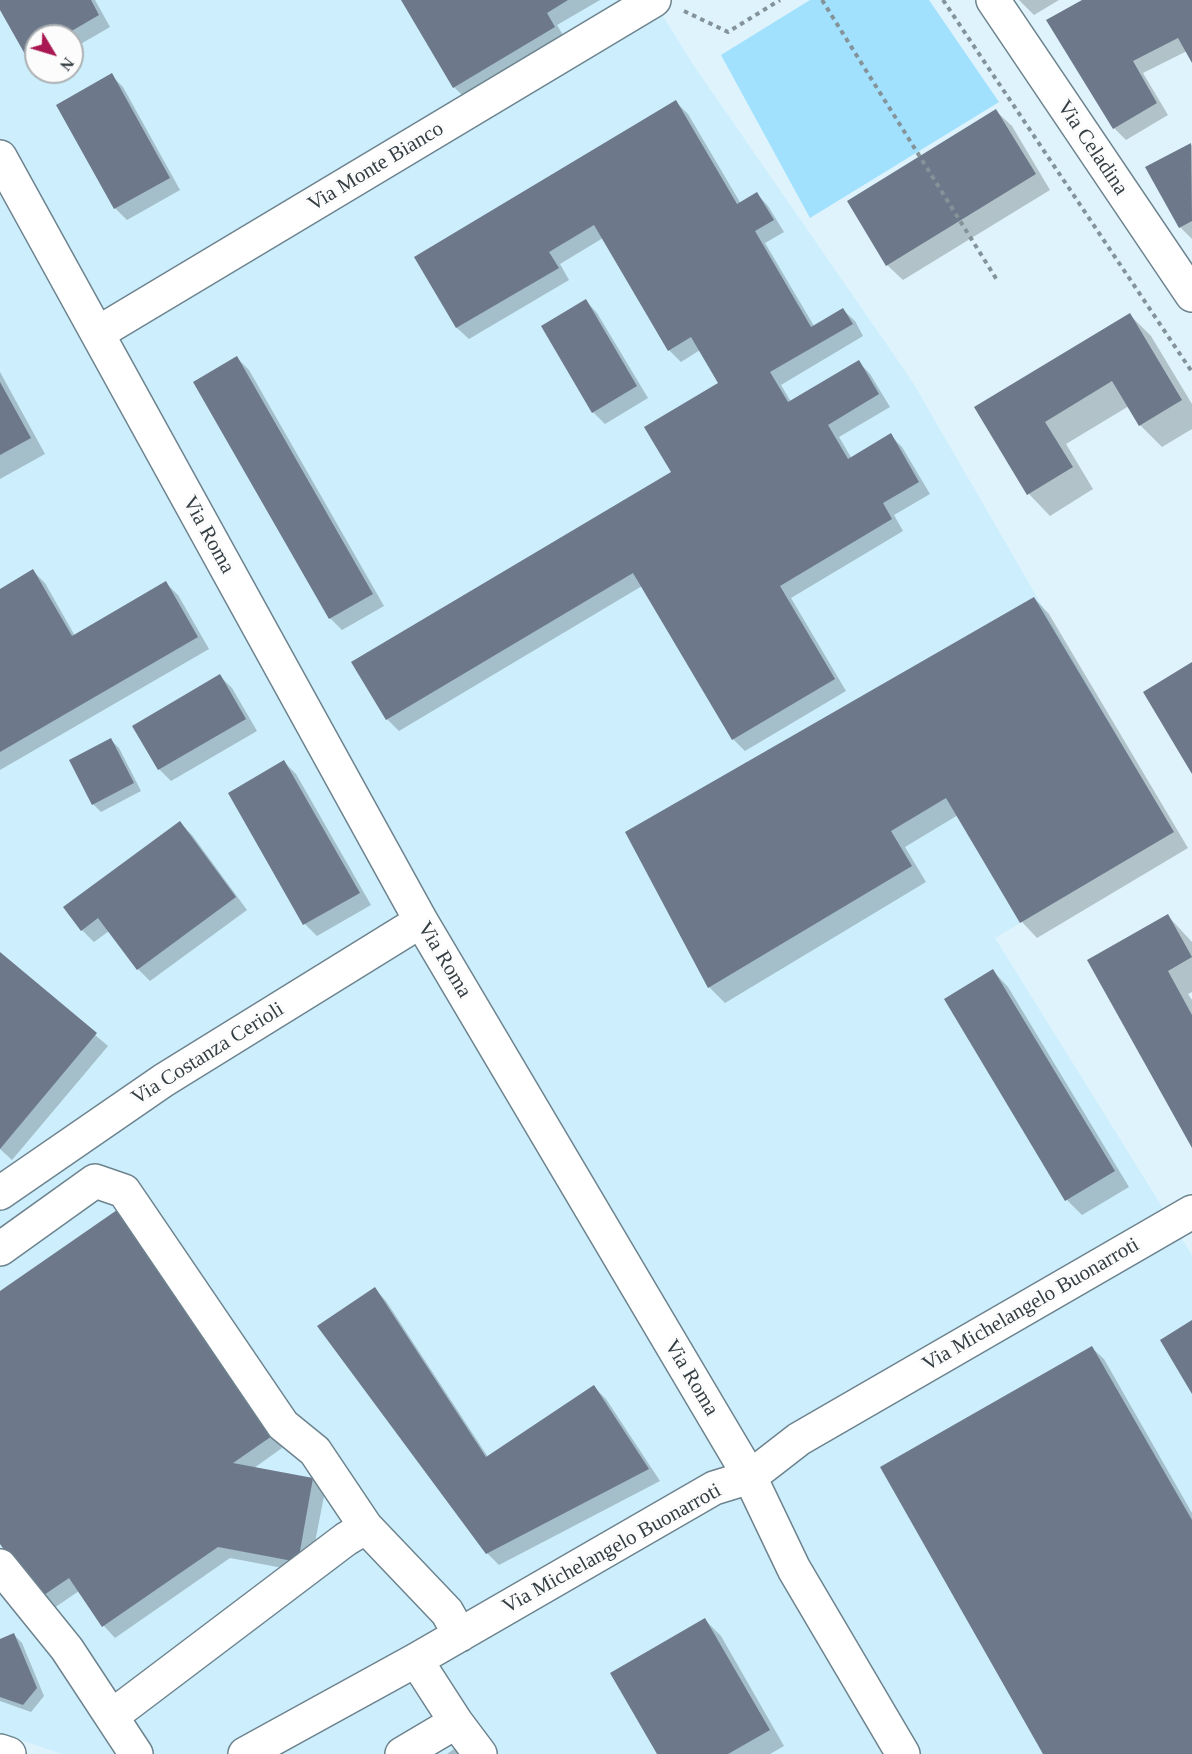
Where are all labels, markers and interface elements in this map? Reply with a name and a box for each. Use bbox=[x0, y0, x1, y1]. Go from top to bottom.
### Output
north arrow bbox=[24, 24, 84, 84]
text: N bbox=[57, 54, 77, 74]
street label: Via Celadina bbox=[1051, 96, 1133, 200]
street label: Via Monte Bianco bbox=[304, 117, 448, 217]
street label: Via Roma bbox=[177, 492, 239, 578]
street label: Via Roma bbox=[411, 917, 477, 1003]
street label: Via Costanza Cerioli bbox=[127, 997, 289, 1111]
street label: Via Michelangelo Buonarroti bbox=[918, 1233, 1144, 1377]
street label: Via Roma bbox=[658, 1335, 724, 1421]
street label: Via Michelangelo Buonarroti bbox=[498, 1478, 726, 1620]

